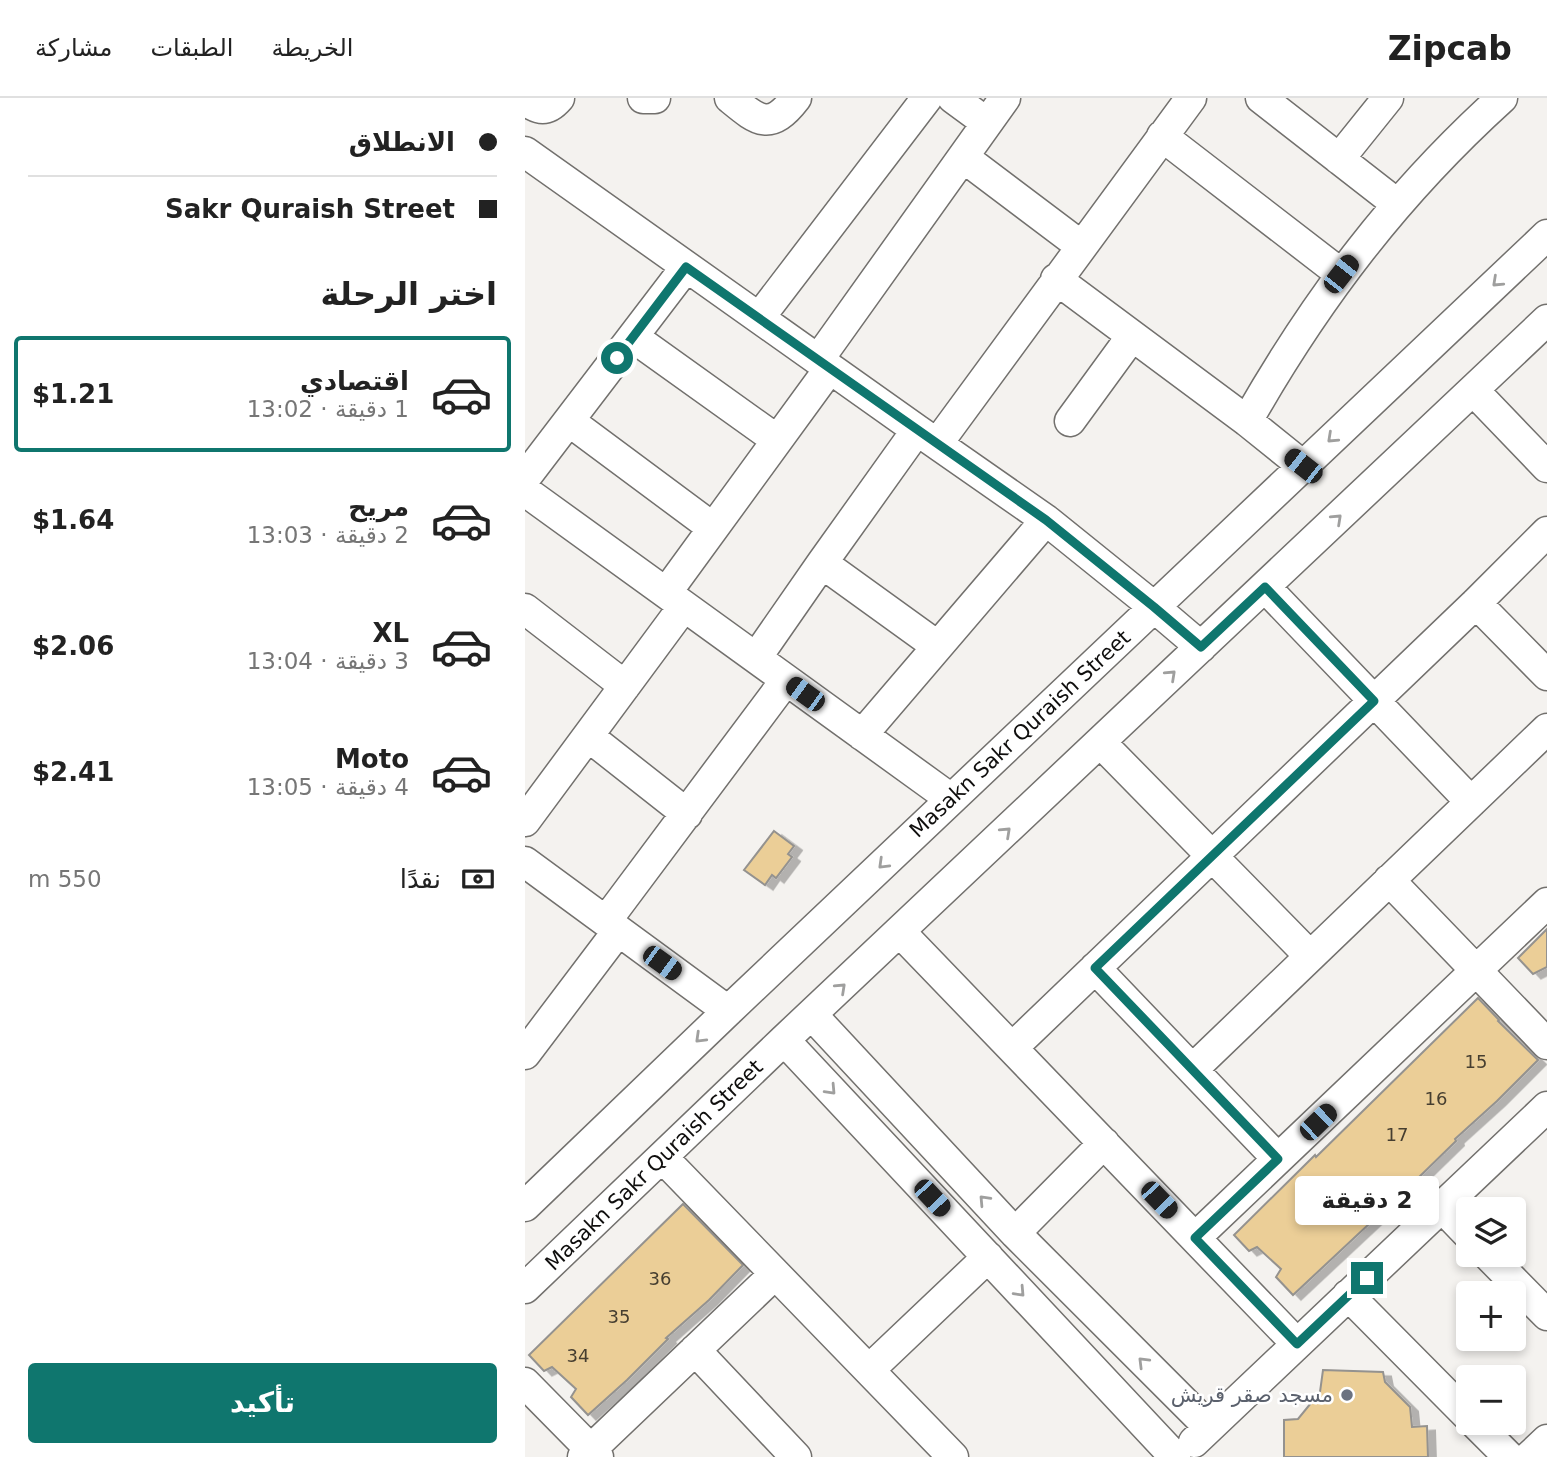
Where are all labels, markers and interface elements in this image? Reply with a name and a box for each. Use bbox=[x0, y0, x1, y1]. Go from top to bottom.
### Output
text: Zipcab bbox=[1388, 29, 1512, 68]
text: مشاركة bbox=[35, 34, 112, 62]
text: الطبقات bbox=[150, 34, 233, 62]
text: الخريطة bbox=[271, 34, 353, 62]
text: الانطلاق bbox=[349, 127, 455, 157]
text: Sakr Quraish Street bbox=[165, 194, 455, 224]
car bbox=[1320, 251, 1363, 297]
one-way arrow bbox=[1493, 273, 1506, 286]
text: اختر الرحلة bbox=[320, 275, 497, 313]
route start bbox=[601, 342, 633, 374]
icon: car bbox=[430, 363, 493, 426]
text: اقتصادي bbox=[300, 366, 409, 396]
text: $1.21 bbox=[32, 379, 114, 409]
text: 1 دقيقة · 13:02 bbox=[247, 396, 409, 422]
one-way arrow bbox=[1327, 430, 1340, 442]
car bbox=[1280, 445, 1327, 487]
icon: car bbox=[430, 489, 493, 552]
text: مريح bbox=[348, 492, 409, 522]
text: $1.64 bbox=[32, 505, 114, 535]
one-way arrow bbox=[1329, 515, 1342, 527]
text: 2 دقيقة · 13:03 bbox=[247, 522, 409, 548]
icon: car bbox=[430, 615, 493, 678]
text: XL bbox=[372, 618, 409, 648]
street label: Masakn Sakr Quraish Street bbox=[905, 625, 1135, 843]
text: $2.06 bbox=[32, 631, 114, 661]
text: 3 دقيقة · 13:04 bbox=[247, 648, 409, 674]
one-way arrow bbox=[1163, 671, 1176, 684]
car bbox=[782, 673, 829, 715]
icon: car bbox=[430, 741, 493, 804]
text: Moto bbox=[335, 744, 409, 774]
text: $2.41 bbox=[32, 757, 114, 787]
text: 4 دقيقة · 13:05 bbox=[247, 774, 409, 800]
one-way arrow bbox=[998, 827, 1011, 840]
one-way arrow bbox=[878, 856, 891, 869]
icon: cash bbox=[459, 860, 497, 898]
text: نقدًا bbox=[400, 864, 441, 894]
text: 550 m bbox=[28, 866, 102, 892]
car bbox=[639, 942, 686, 984]
one-way arrow bbox=[833, 983, 846, 996]
one-way arrow bbox=[695, 1029, 708, 1042]
house number: 15 bbox=[1465, 1051, 1487, 1072]
street label: Masakn Sakr Quraish Street bbox=[540, 1055, 768, 1275]
one-way arrow bbox=[822, 1082, 835, 1095]
house number: 16 bbox=[1425, 1088, 1447, 1109]
car bbox=[1296, 1100, 1341, 1144]
house number: 17 bbox=[1386, 1124, 1408, 1145]
car bbox=[910, 1175, 955, 1221]
callout: 2 دقيقة bbox=[1295, 1176, 1439, 1226]
car bbox=[1137, 1178, 1182, 1222]
text: 2 دقيقة bbox=[1322, 1187, 1412, 1213]
one-way arrow bbox=[979, 1195, 992, 1208]
map controls bbox=[1456, 1197, 1526, 1435]
button: layers bbox=[1456, 1197, 1526, 1267]
route end bbox=[1351, 1262, 1383, 1294]
house number: 36 bbox=[649, 1268, 671, 1289]
button: + bbox=[1456, 1281, 1526, 1351]
one-way arrow bbox=[1012, 1284, 1025, 1297]
house number: 35 bbox=[608, 1306, 630, 1327]
house number: 34 bbox=[567, 1345, 589, 1366]
one-way arrow bbox=[1139, 1357, 1152, 1370]
button: تأكيد bbox=[28, 1363, 497, 1443]
button: − bbox=[1456, 1365, 1526, 1435]
place label: مسجد صقر قريش bbox=[1171, 1383, 1333, 1407]
marker: مسجد صقر قريش bbox=[1339, 1387, 1355, 1403]

